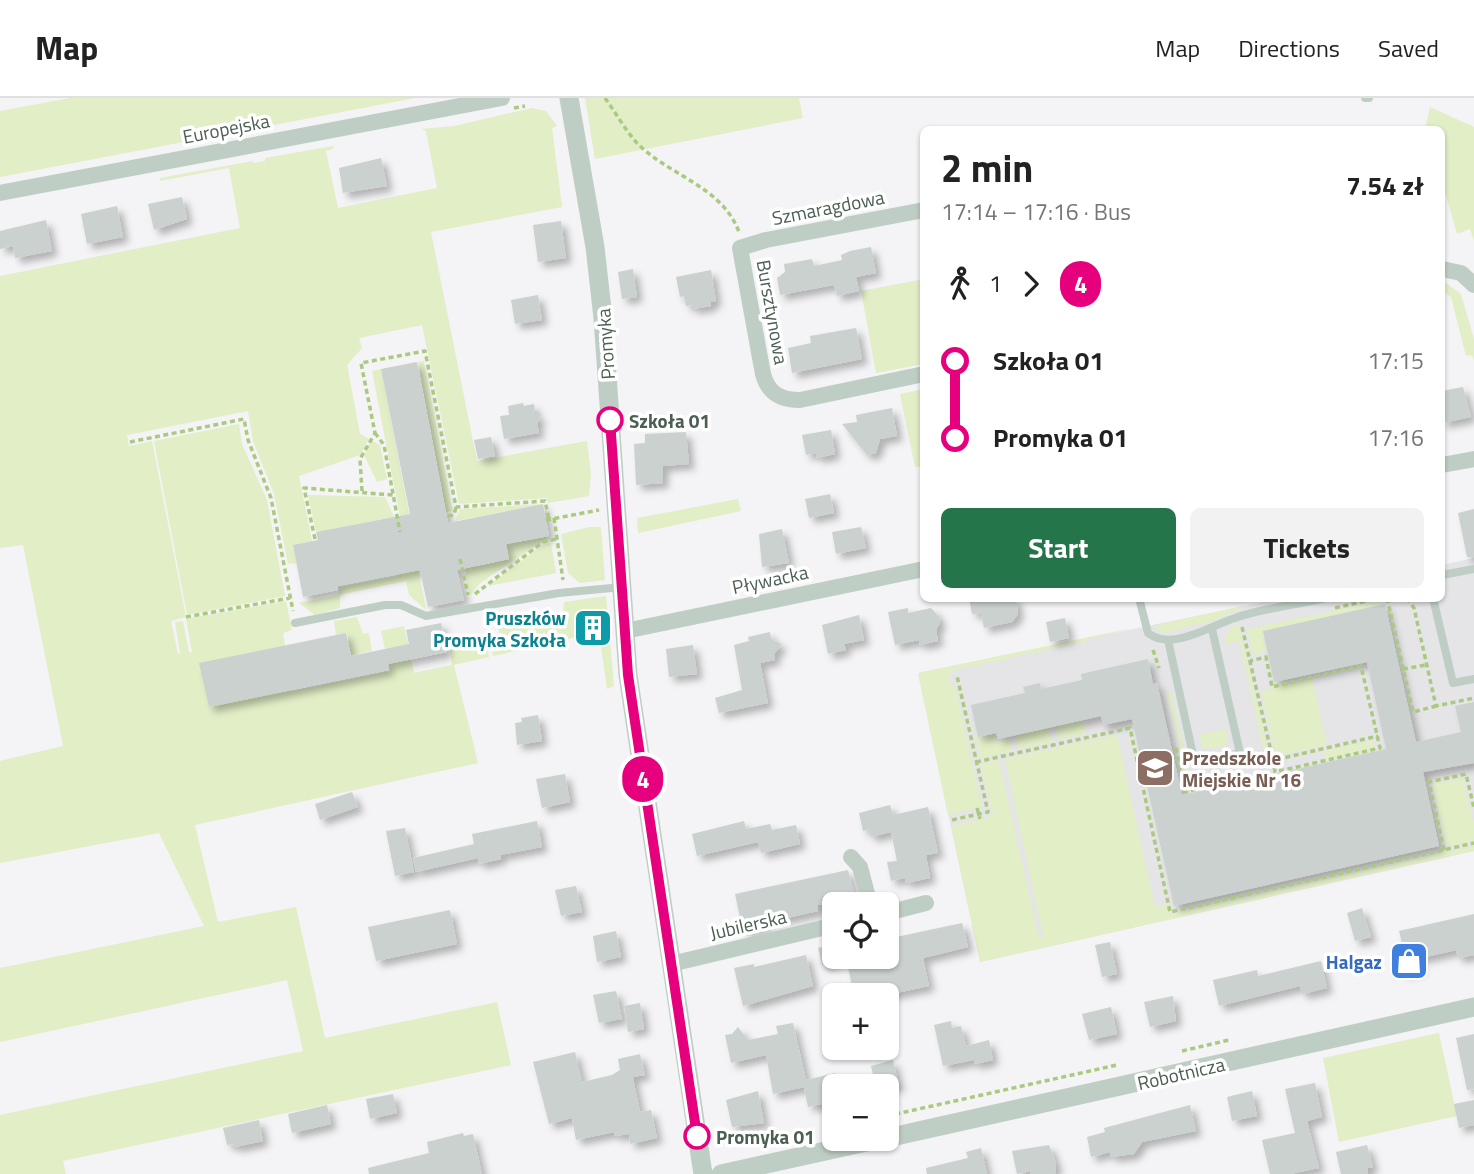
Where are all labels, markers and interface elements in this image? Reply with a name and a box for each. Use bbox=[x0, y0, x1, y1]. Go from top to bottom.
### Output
text: Map bbox=[35, 23, 98, 73]
text: Map bbox=[1155, 30, 1200, 66]
text: Directions bbox=[1238, 30, 1340, 66]
text: Saved bbox=[1378, 30, 1439, 66]
street label: Europejska bbox=[180, 105, 272, 151]
text: 2 min bbox=[941, 139, 1033, 197]
text: 7.54 zł bbox=[1346, 166, 1424, 205]
street label: Szmaragdowa bbox=[769, 182, 887, 232]
text: 17:14 – 17:16 · Bus bbox=[941, 194, 1131, 229]
street label: Bursztynowa bbox=[750, 257, 797, 367]
icon: walk bbox=[941, 265, 979, 303]
icon: forward bbox=[1012, 265, 1050, 303]
text: 1 bbox=[989, 266, 1002, 301]
text: 4 bbox=[1074, 266, 1087, 302]
street label: Promyka bbox=[588, 307, 622, 381]
text: Szkoła 01 bbox=[993, 341, 1104, 380]
text: 17:15 bbox=[1367, 343, 1424, 378]
place label: Szkoła 01 bbox=[629, 406, 710, 435]
marker: Szkoła 01 bbox=[597, 407, 623, 433]
text: Promyka 01 bbox=[993, 418, 1128, 457]
text: 17:16 bbox=[1367, 420, 1424, 455]
button: Start bbox=[941, 508, 1176, 588]
button: Tickets bbox=[1190, 508, 1424, 588]
street label: Pływacka bbox=[729, 557, 811, 601]
place label: Pruszków Promyka Szkoła bbox=[433, 603, 566, 654]
building icon: Pruszków Promyka Szkoła bbox=[572, 607, 614, 649]
place label: Przedszkole Miejskie Nr 16 bbox=[1182, 743, 1301, 794]
school or university icon: Przedszkole Miejskie Nr 16 bbox=[1134, 747, 1176, 789]
line badge: 4 bbox=[620, 756, 666, 802]
text: 4 bbox=[636, 761, 650, 797]
map controls bbox=[822, 892, 899, 1151]
button: locate bbox=[822, 892, 899, 969]
street label: Jubilerska bbox=[707, 901, 790, 947]
shop icon: Halgaz bbox=[1388, 940, 1430, 982]
place label: Halgaz bbox=[1326, 947, 1382, 976]
button: + bbox=[822, 983, 899, 1060]
street label: Robotnicza bbox=[1134, 1049, 1228, 1097]
button: − bbox=[822, 1074, 899, 1151]
place label: Promyka 01 bbox=[716, 1122, 815, 1151]
marker: Promyka 01 bbox=[684, 1123, 710, 1149]

